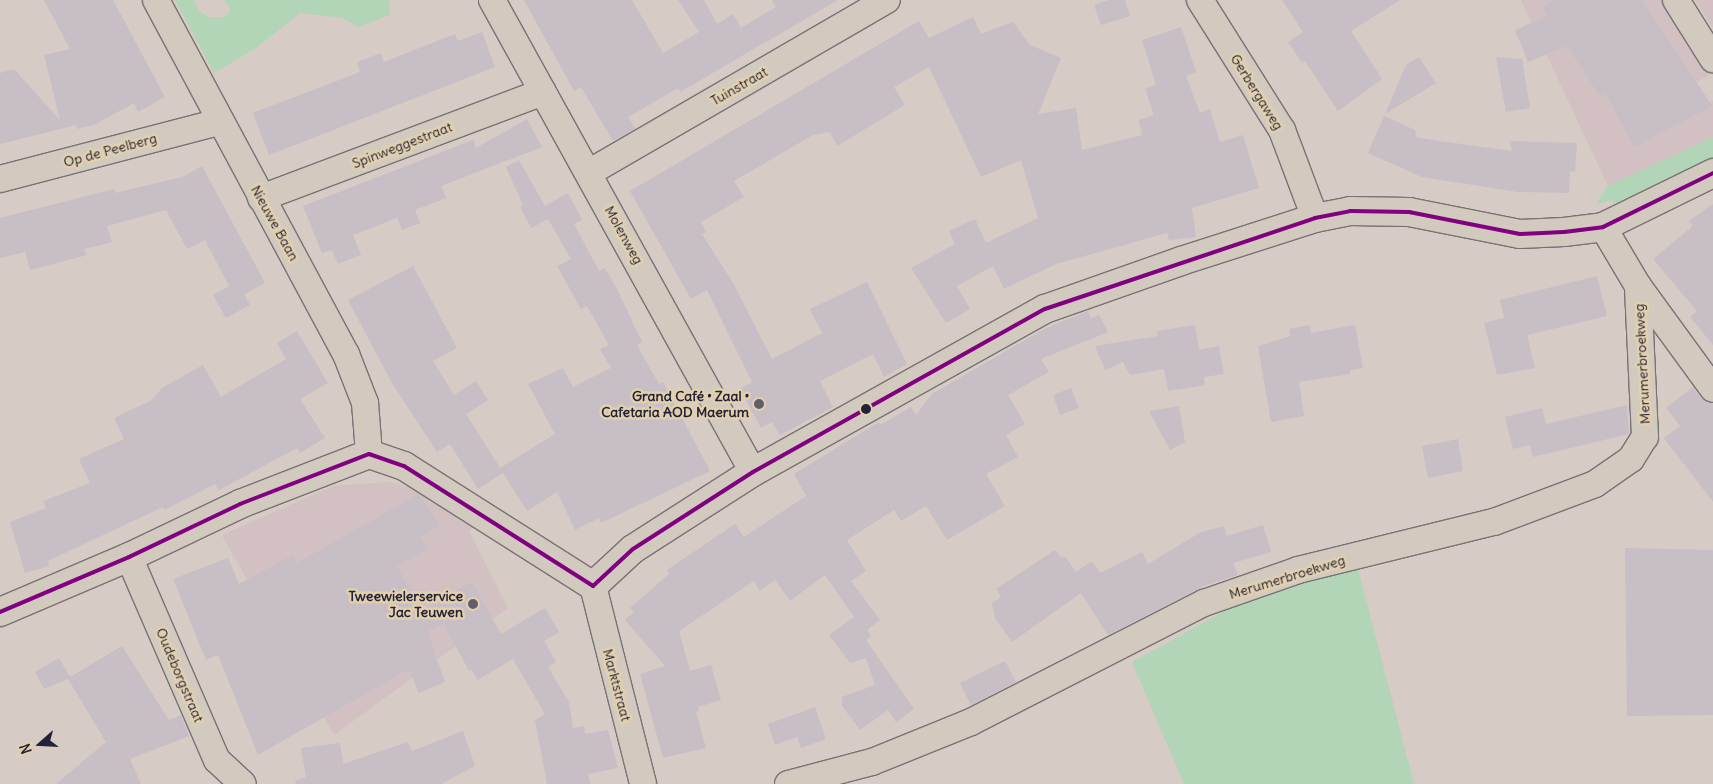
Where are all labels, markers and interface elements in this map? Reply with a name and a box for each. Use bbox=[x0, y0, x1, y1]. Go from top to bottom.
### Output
street label: Gerbergaweg bbox=[1227, 51, 1287, 133]
street label: Tuinstraat bbox=[707, 63, 771, 109]
street label: Spinweggestraat bbox=[350, 118, 454, 172]
street label: Op de Peelberg bbox=[61, 129, 159, 171]
street label: Nieuwe Baan bbox=[247, 182, 303, 264]
street label: Molenweg bbox=[601, 203, 647, 267]
street label: Merumerbroekweg bbox=[1630, 303, 1654, 425]
place label: Grand Café • Zaal • Cafetaria AOD Maerum bbox=[601, 388, 749, 421]
marker: Grand Café • Zaal • Cafetaria AOD Maerum bbox=[753, 398, 765, 410]
unlabelled marker bbox=[861, 404, 871, 414]
street label: Merumerbroekweg bbox=[1227, 551, 1347, 603]
place label: Tweewielerservice Jac Teuwen bbox=[348, 588, 463, 620]
marker: Tweewielerservice Jac Teuwen bbox=[467, 598, 479, 610]
street label: Oudeborgstraat bbox=[153, 625, 207, 725]
street label: Marktstraat bbox=[599, 647, 635, 723]
north arrow bbox=[15, 719, 65, 769]
text: N bbox=[16, 741, 36, 756]

